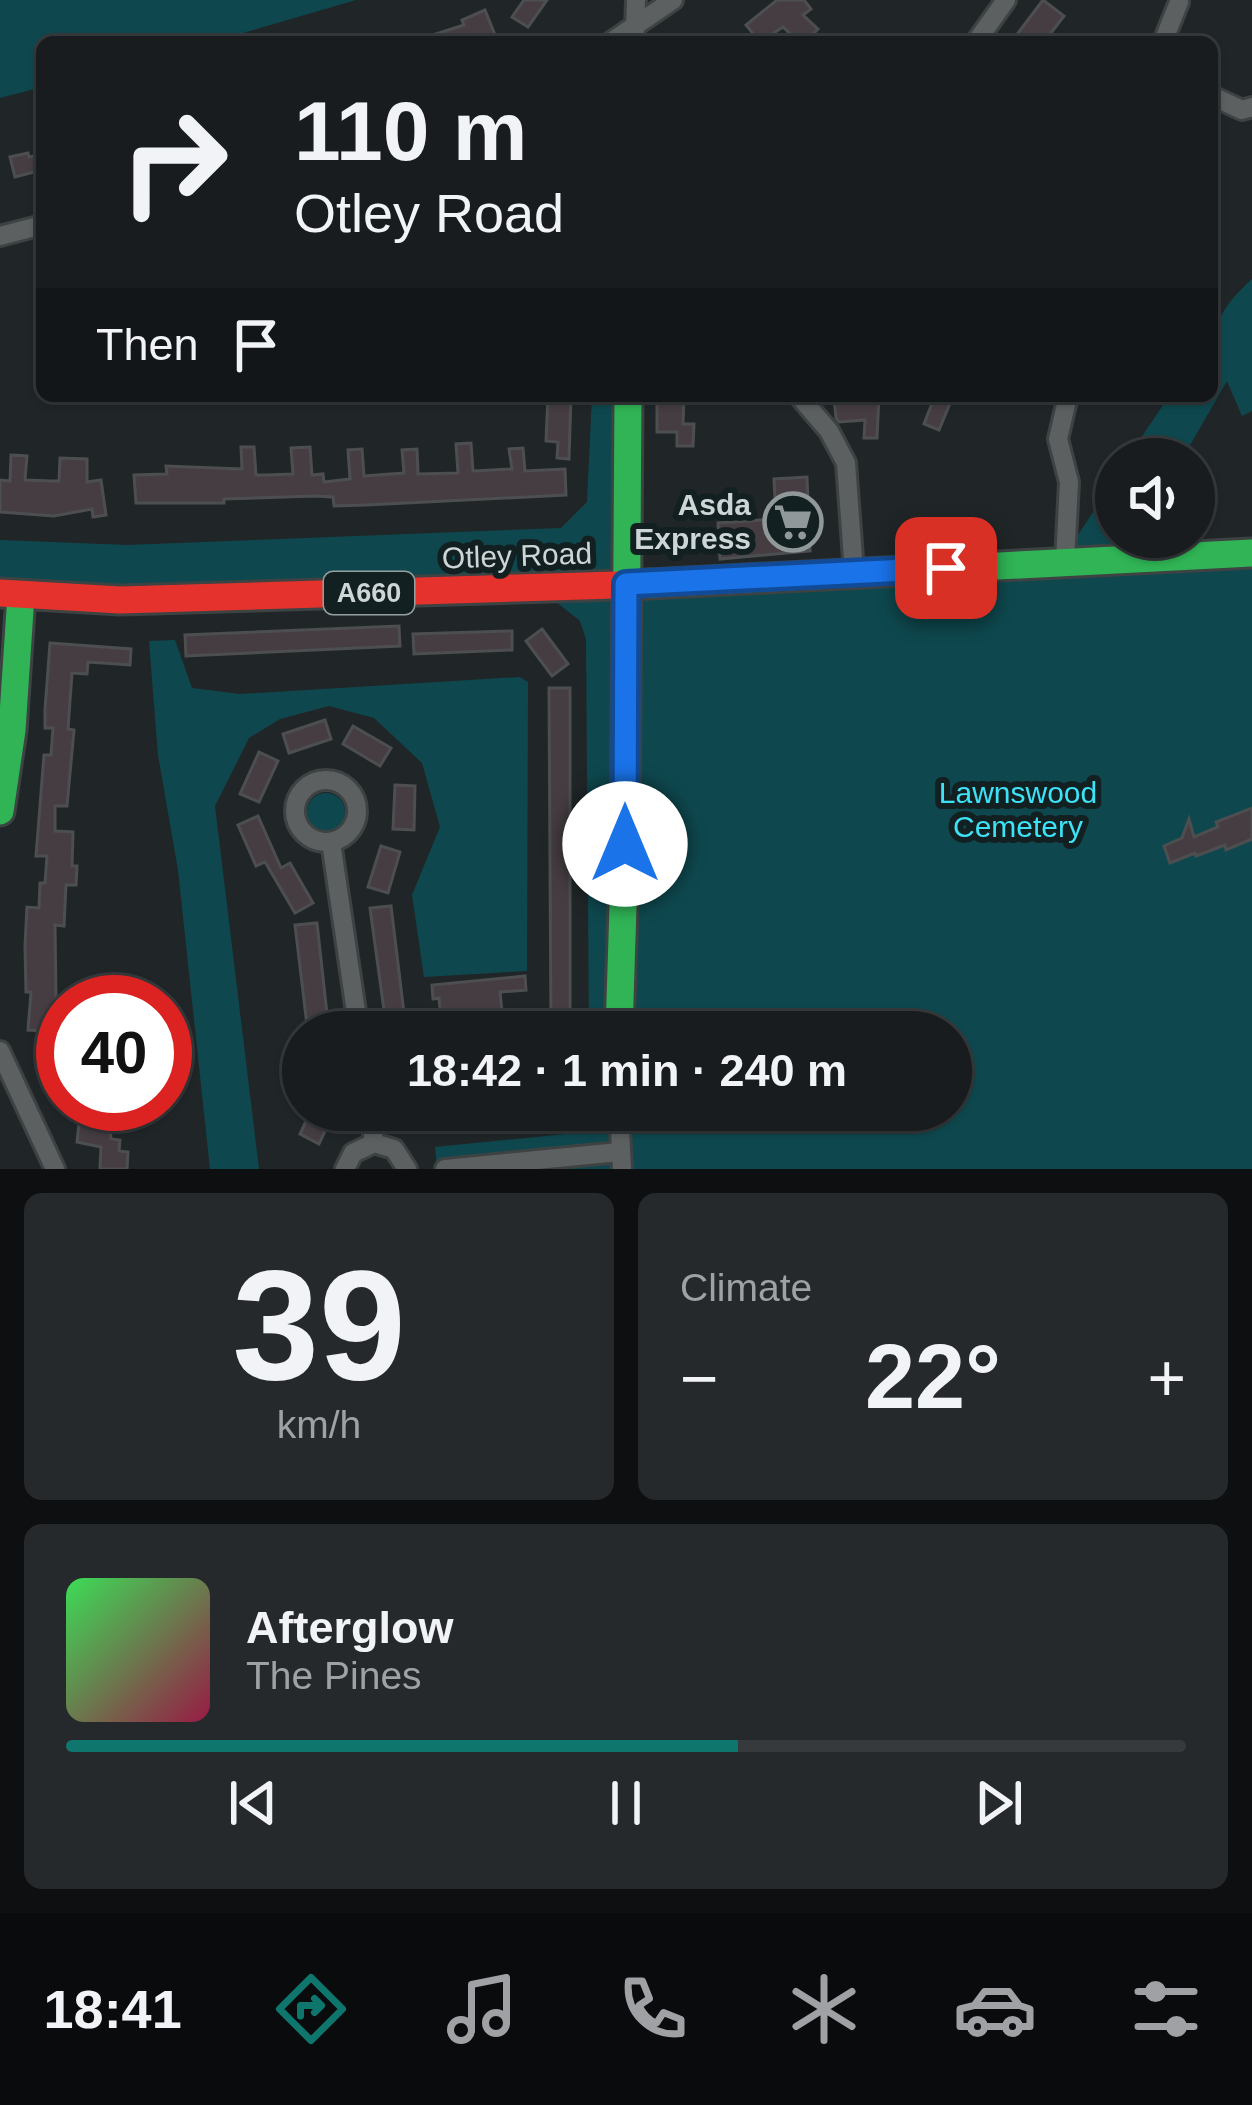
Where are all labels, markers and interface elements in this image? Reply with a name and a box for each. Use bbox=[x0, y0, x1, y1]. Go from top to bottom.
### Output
icon: right bbox=[96, 84, 252, 240]
text: 110 m bbox=[294, 84, 528, 178]
text: Otley Road bbox=[294, 183, 564, 243]
icon: arrive bbox=[223, 312, 289, 378]
text: Then bbox=[96, 319, 199, 370]
map controls bbox=[1095, 438, 1215, 558]
button: sound bbox=[1095, 438, 1215, 558]
place label: Asda Express bbox=[634, 488, 751, 555]
supermarket icon: Asda Express bbox=[762, 491, 824, 553]
pin bbox=[895, 517, 997, 619]
icon: arrive bbox=[913, 535, 979, 601]
street label: Otley Road bbox=[441, 536, 593, 575]
road number: A660 bbox=[324, 572, 414, 614]
park label: Lawnswood Cemetery bbox=[939, 776, 1097, 843]
position arrow bbox=[562, 781, 688, 907]
speed limit sign: 40 bbox=[36, 975, 192, 1131]
text: 18:42 · 1 min · 240 m bbox=[407, 1045, 847, 1096]
text: 39 bbox=[232, 1238, 406, 1412]
text: Climate bbox=[680, 1266, 812, 1309]
text: 22° bbox=[865, 1327, 1001, 1427]
text: − bbox=[680, 1341, 719, 1415]
text: + bbox=[1147, 1341, 1186, 1415]
text: km/h bbox=[277, 1403, 361, 1446]
text: Afterglow bbox=[246, 1602, 454, 1653]
text: The Pines bbox=[246, 1654, 422, 1697]
icon: previous bbox=[220, 1770, 286, 1836]
icon: pause bbox=[593, 1770, 659, 1836]
icon: next bbox=[966, 1770, 1032, 1836]
icon: directions bbox=[269, 1967, 353, 2051]
icon: music bbox=[440, 1967, 524, 2051]
icon: phone bbox=[611, 1967, 695, 2051]
icon: climate bbox=[782, 1967, 866, 2051]
icon: car bbox=[953, 1967, 1037, 2051]
icon: filters bbox=[1124, 1967, 1208, 2051]
text: 18:41 bbox=[44, 1979, 182, 2039]

